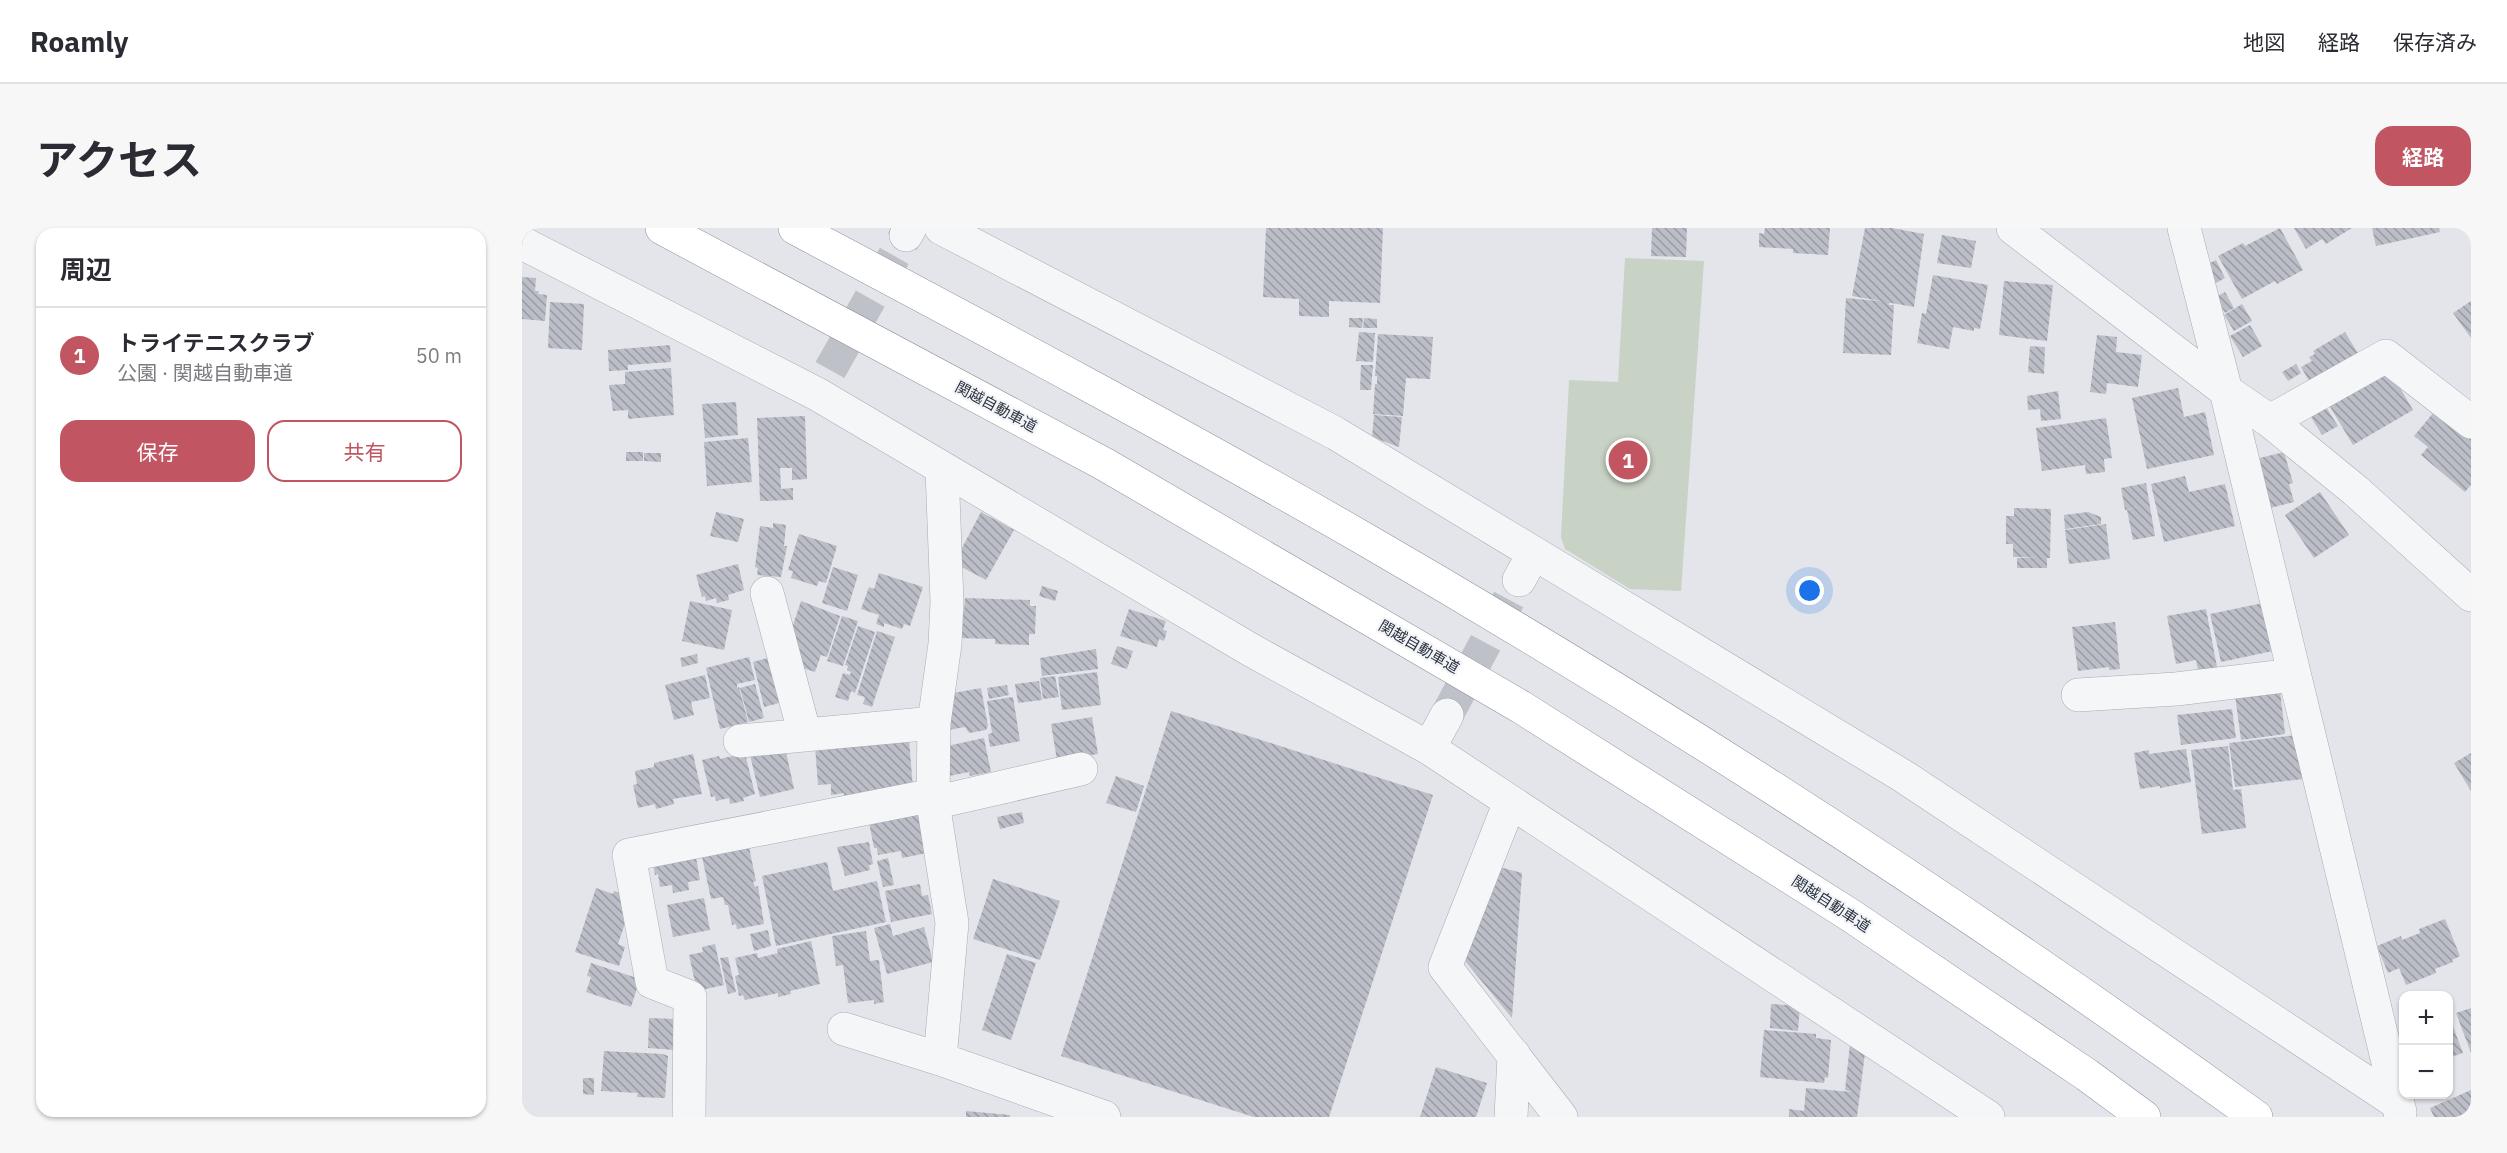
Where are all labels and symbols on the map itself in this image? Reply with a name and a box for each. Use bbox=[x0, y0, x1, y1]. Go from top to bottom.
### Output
street label: 関越自動車道 bbox=[952, 377, 1040, 436]
pin: 1 bbox=[1608, 438, 1648, 482]
your location bbox=[1795, 576, 1824, 605]
street label: 関越自動車道 bbox=[1376, 616, 1463, 677]
street label: 関越自動車道 bbox=[1788, 871, 1874, 936]

